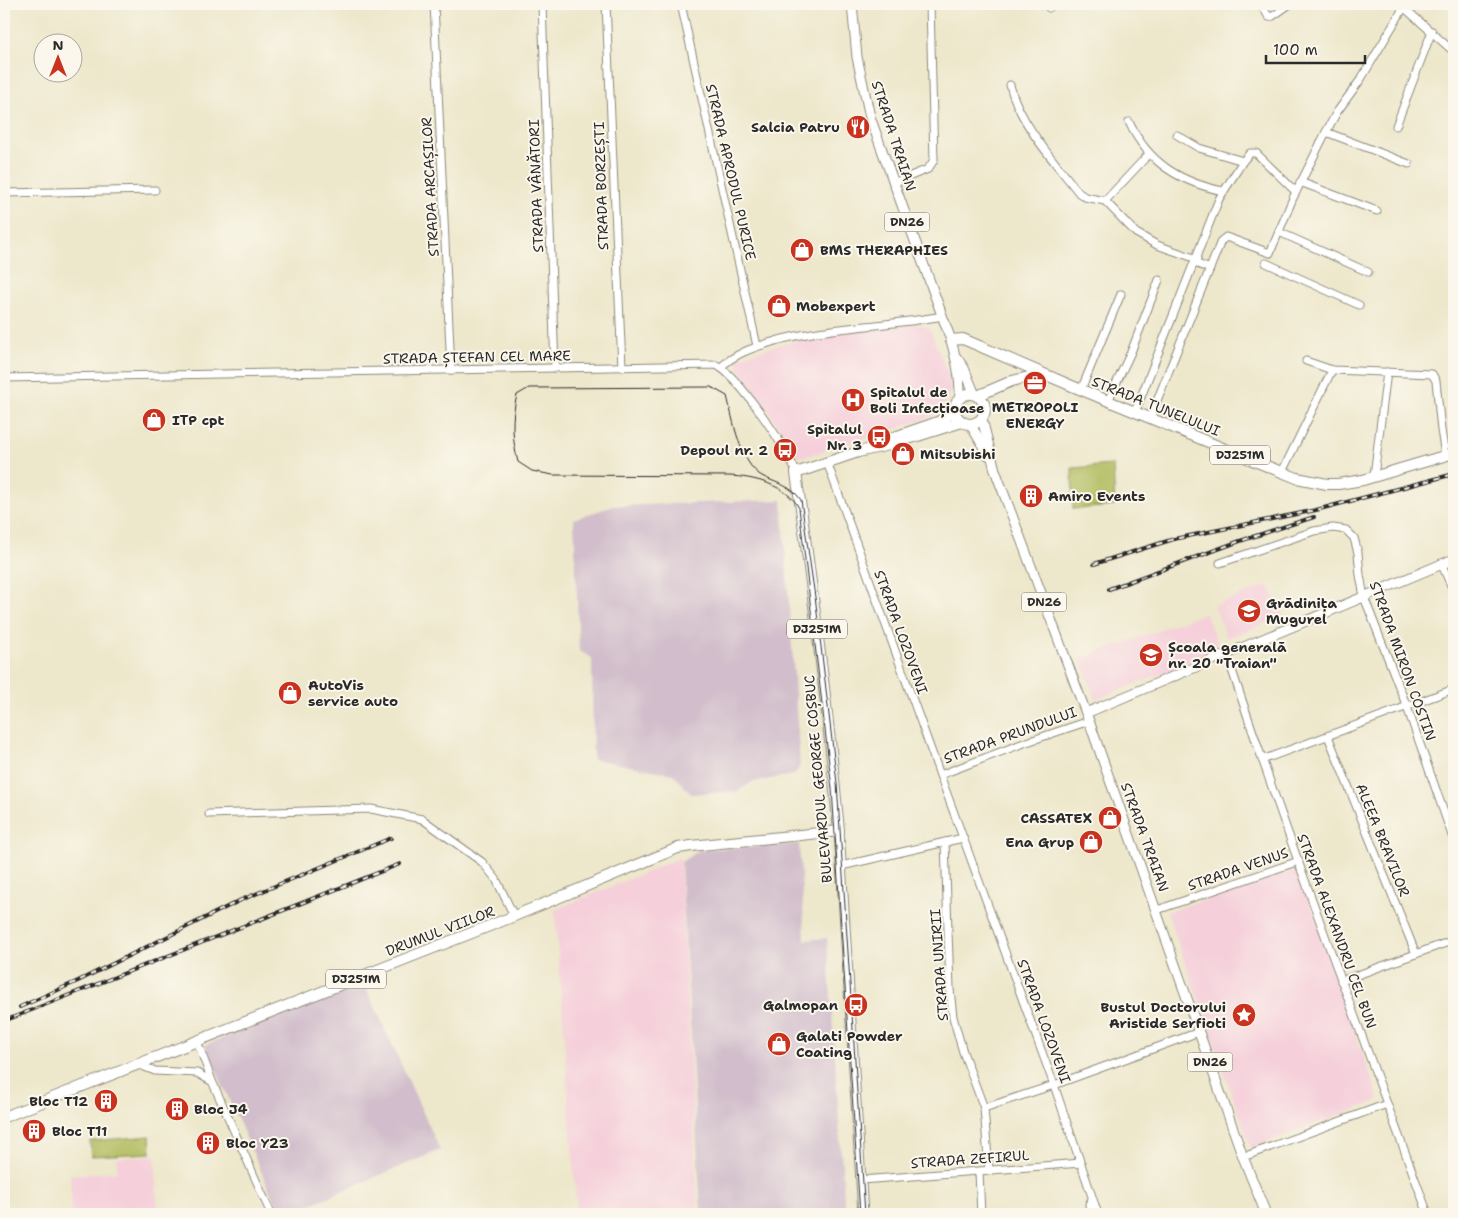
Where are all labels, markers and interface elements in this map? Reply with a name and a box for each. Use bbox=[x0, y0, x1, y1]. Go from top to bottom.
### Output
north arrow bbox=[32, 32, 82, 82]
scale bar bbox=[1266, 32, 1364, 64]
text: N bbox=[52, 36, 64, 54]
text: 100 m bbox=[1273, 40, 1318, 60]
street label: STRADA TRAIAN bbox=[868, 79, 920, 193]
street label: STRADA APRODUL PURICE bbox=[702, 82, 760, 262]
restaurant icon: Salcia Patru bbox=[845, 114, 871, 140]
street label: STRADA ARCAȘILOR bbox=[417, 116, 444, 257]
place label: Salcia Patru bbox=[751, 118, 840, 136]
street label: STRADA VÂNĂTORI bbox=[525, 119, 547, 253]
street label: STRADA BORZEȘTI bbox=[590, 121, 613, 251]
road number: DN26 bbox=[884, 212, 930, 232]
shop icon: BMS THERAPHIES bbox=[789, 237, 815, 263]
place label: BMS THERAPHIES bbox=[820, 241, 948, 259]
shop icon: Mobexpert bbox=[766, 293, 792, 319]
place label: Mobexpert bbox=[796, 297, 876, 315]
street label: STRADA ȘTEFAN CEL MARE bbox=[383, 346, 571, 369]
office icon: METROPOLI ENERGY bbox=[1022, 370, 1048, 396]
street label: STRADA TUNELULUI bbox=[1089, 372, 1223, 440]
place label: Spitalul de Boli Infecțioase bbox=[870, 383, 984, 418]
hospital icon: Spitalul de Boli Infecțioase bbox=[840, 387, 866, 413]
place label: METROPOLI ENERGY bbox=[992, 398, 1078, 432]
shop icon: ITP cpt bbox=[141, 407, 167, 433]
place label: ITP cpt bbox=[172, 411, 224, 429]
place label: Spitalul Nr. 3 bbox=[807, 420, 862, 454]
bus stop icon: Spitalul Nr. 3 bbox=[866, 424, 892, 450]
bus stop icon: Depoul nr. 2 bbox=[772, 437, 798, 463]
place label: Depoul nr. 2 bbox=[680, 441, 768, 459]
shop icon: Mitsubishi bbox=[890, 441, 916, 467]
place label: Mitsubishi bbox=[920, 445, 996, 463]
road number: DJ251M bbox=[1210, 446, 1270, 464]
building icon: Amiro Events bbox=[1018, 483, 1044, 509]
place label: Amiro Events bbox=[1048, 487, 1145, 505]
street label: STRADA LOZOVENI bbox=[870, 567, 932, 697]
street label: STRADA MIRON COSTIN bbox=[1366, 579, 1440, 743]
road number: DN26 bbox=[1022, 592, 1066, 612]
place label: Grădinița Mugurel bbox=[1266, 594, 1337, 628]
school or university icon: Grădinița Mugurel bbox=[1236, 598, 1262, 624]
road number: DJ251M bbox=[787, 620, 847, 638]
place label: Școala generală nr. 20 "Traian" bbox=[1168, 638, 1287, 672]
school or university icon: Școala generală nr. 20 "Traian" bbox=[1138, 642, 1164, 668]
street label: BULEVARDUL GEORGE COȘBUC bbox=[800, 674, 837, 884]
place label: AutoVis service auto bbox=[308, 676, 398, 710]
shop icon: AutoVis service auto bbox=[277, 680, 303, 706]
street label: STRADA PRUNDULUI bbox=[941, 702, 1079, 767]
street label: STRADA TRAIAN bbox=[1117, 780, 1173, 894]
street label: ALEEA BRAVILOR bbox=[1352, 781, 1414, 900]
shop icon: CASSATEX bbox=[1097, 805, 1123, 831]
place label: CASSATEX bbox=[1020, 809, 1092, 827]
shop icon: Ena Grup bbox=[1078, 829, 1104, 855]
street label: STRADA ALEXANDRU CEL BUN bbox=[1293, 831, 1381, 1031]
place label: Ena Grup bbox=[1005, 833, 1074, 851]
street label: STRADA VENUS bbox=[1185, 843, 1291, 895]
street label: DRUMUL VIILOR bbox=[383, 902, 497, 960]
street label: STRADA UNIRII bbox=[926, 908, 952, 1022]
street label: STRADA LOZOVENI bbox=[1013, 956, 1075, 1086]
road number: DJ251M bbox=[326, 970, 386, 989]
bus stop icon: Galmopan bbox=[843, 992, 869, 1018]
place label: Galmopan bbox=[763, 996, 838, 1014]
place label: Bustul Doctorului Aristide Serfioti bbox=[1100, 998, 1226, 1032]
place icon: Bustul Doctorului Aristide Serfioti bbox=[1231, 1002, 1257, 1028]
place label: Galati Powder Coating bbox=[796, 1027, 903, 1061]
shop icon: Galati Powder Coating bbox=[766, 1031, 792, 1057]
road number: DN26 bbox=[1188, 1052, 1232, 1072]
building icon: Bloc T12 bbox=[93, 1088, 119, 1114]
place label: Bloc T12 bbox=[29, 1092, 88, 1110]
building icon: Bloc J4 bbox=[164, 1096, 190, 1122]
place label: Bloc J4 bbox=[194, 1100, 248, 1118]
building icon: Bloc T11 bbox=[21, 1118, 47, 1144]
place label: Bloc T11 bbox=[52, 1122, 107, 1140]
building icon: Bloc Y23 bbox=[195, 1130, 221, 1156]
place label: Bloc Y23 bbox=[226, 1134, 289, 1152]
street label: STRADA ZEFIRUL bbox=[910, 1146, 1030, 1172]

